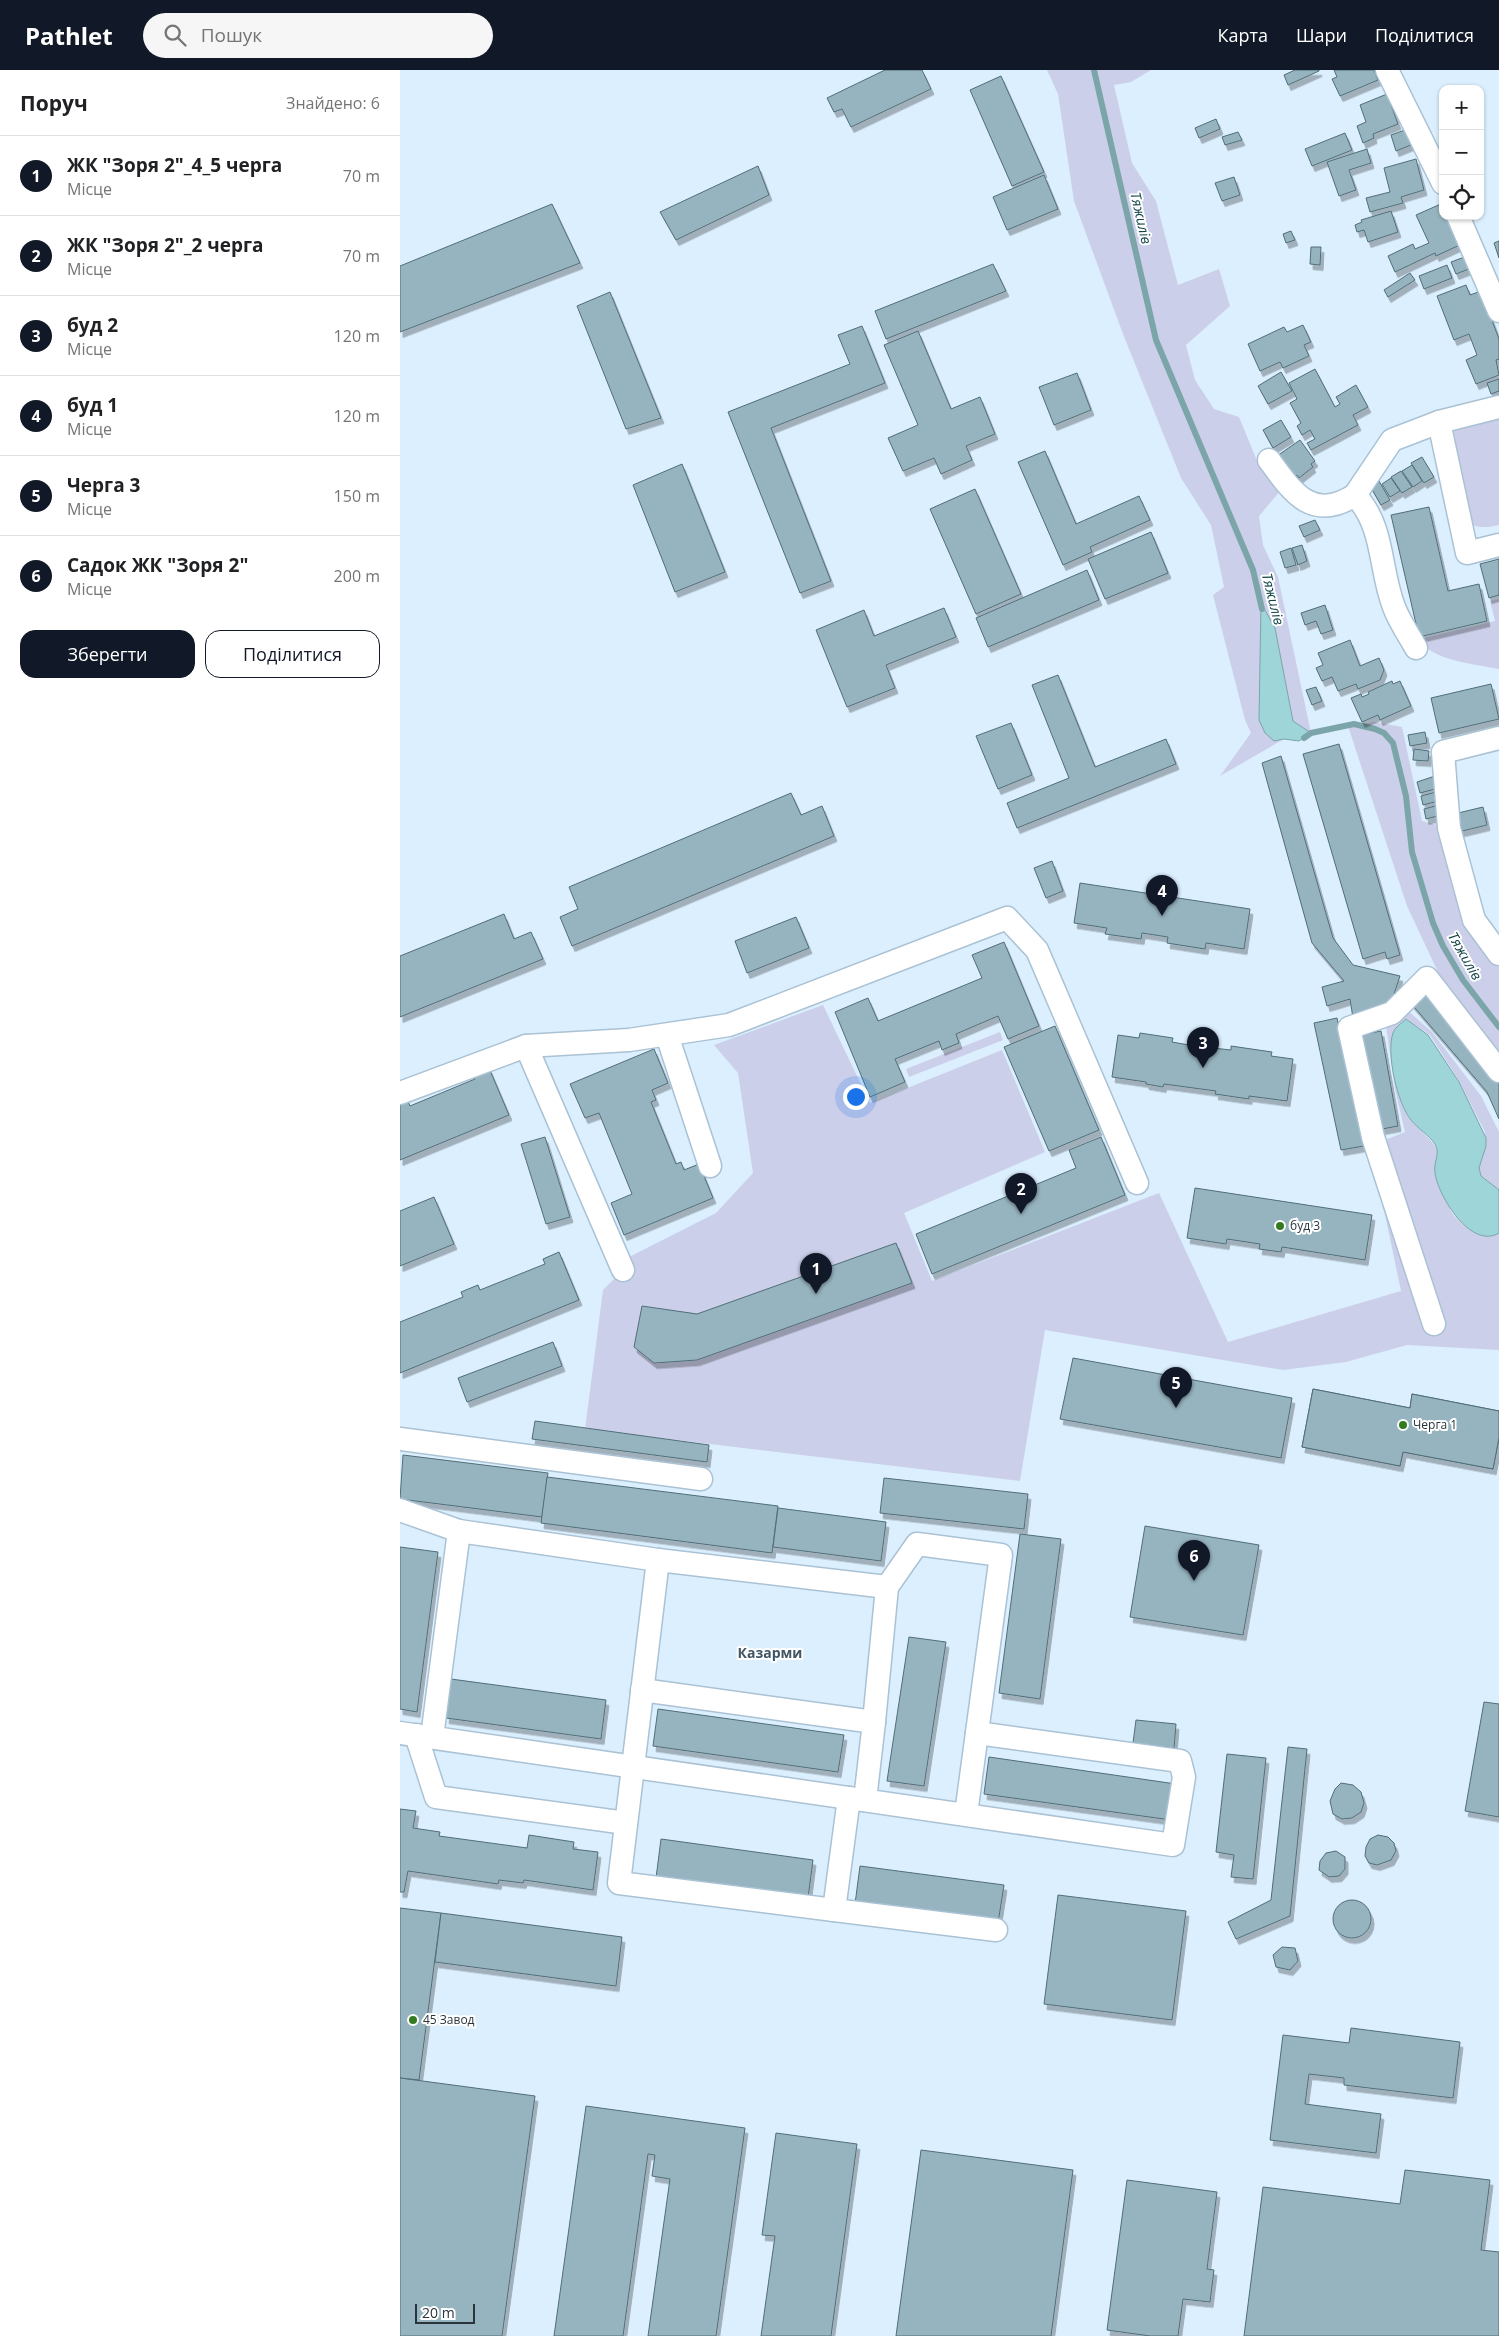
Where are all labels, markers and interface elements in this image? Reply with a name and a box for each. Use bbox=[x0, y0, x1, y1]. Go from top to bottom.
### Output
search box bbox=[143, 13, 493, 58]
text: Pathlet bbox=[25, 19, 113, 52]
icon: search bbox=[161, 21, 189, 49]
text: Пошук bbox=[201, 22, 262, 48]
text: Карта bbox=[1217, 23, 1268, 47]
text: Шари bbox=[1296, 23, 1347, 47]
text: Поділитися bbox=[1375, 23, 1474, 47]
map controls bbox=[1439, 85, 1484, 220]
button: + bbox=[1439, 85, 1484, 130]
text: Поруч bbox=[20, 89, 88, 117]
text: Знайдено: 6 bbox=[286, 92, 380, 114]
button: − bbox=[1439, 130, 1484, 175]
text: ЖК "Зоря 2"_4_5 черга bbox=[67, 152, 282, 178]
text: 1 bbox=[31, 165, 41, 187]
text: 70 m bbox=[343, 165, 380, 187]
button: locate bbox=[1439, 175, 1484, 220]
text: Місце bbox=[67, 178, 112, 200]
water label: Тяжилів bbox=[1126, 190, 1157, 246]
text: ЖК "Зоря 2"_2 черга bbox=[67, 232, 264, 258]
text: 2 bbox=[31, 245, 41, 267]
text: 70 m bbox=[343, 245, 380, 267]
text: Місце bbox=[67, 258, 112, 280]
text: буд 2 bbox=[67, 312, 118, 338]
text: 3 bbox=[31, 325, 41, 347]
text: 120 m bbox=[334, 325, 380, 347]
text: Місце bbox=[67, 338, 112, 360]
text: буд 1 bbox=[67, 392, 118, 418]
text: 4 bbox=[31, 405, 41, 427]
text: 120 m bbox=[334, 405, 380, 427]
text: Місце bbox=[67, 418, 112, 440]
text: Черга 3 bbox=[67, 472, 140, 498]
text: 5 bbox=[31, 485, 41, 507]
text: 150 m bbox=[334, 485, 380, 507]
text: Місце bbox=[67, 498, 112, 520]
text: Садок ЖК "Зоря 2" bbox=[67, 552, 248, 578]
text: 6 bbox=[31, 565, 41, 587]
text: 200 m bbox=[334, 565, 380, 587]
water label: Тяжилів bbox=[1258, 571, 1289, 627]
text: Місце bbox=[67, 578, 112, 600]
button: Зберегти bbox=[20, 630, 195, 678]
button: Поділитися bbox=[205, 630, 380, 678]
pin: 4 bbox=[1146, 875, 1178, 916]
water label: Тяжилів bbox=[1444, 928, 1487, 984]
pin: 3 bbox=[1187, 1027, 1219, 1068]
your location bbox=[843, 1084, 869, 1110]
pin: 2 bbox=[1005, 1173, 1037, 1214]
place label: буд 3 bbox=[1290, 1217, 1320, 1234]
marker: буд 3 bbox=[1274, 1220, 1286, 1232]
pin: 1 bbox=[800, 1253, 832, 1294]
pin: 5 bbox=[1160, 1367, 1192, 1408]
place label: Черга 1 bbox=[1413, 1416, 1457, 1433]
marker: Черга 1 bbox=[1397, 1419, 1409, 1431]
pin: 6 bbox=[1178, 1540, 1210, 1581]
district label: Казарми bbox=[738, 1643, 802, 1662]
place label: 45 Завод bbox=[423, 2011, 475, 2028]
marker: 45 Завод bbox=[407, 2014, 419, 2026]
scale bar bbox=[415, 2301, 475, 2324]
text: 20 m bbox=[422, 2303, 455, 2322]

